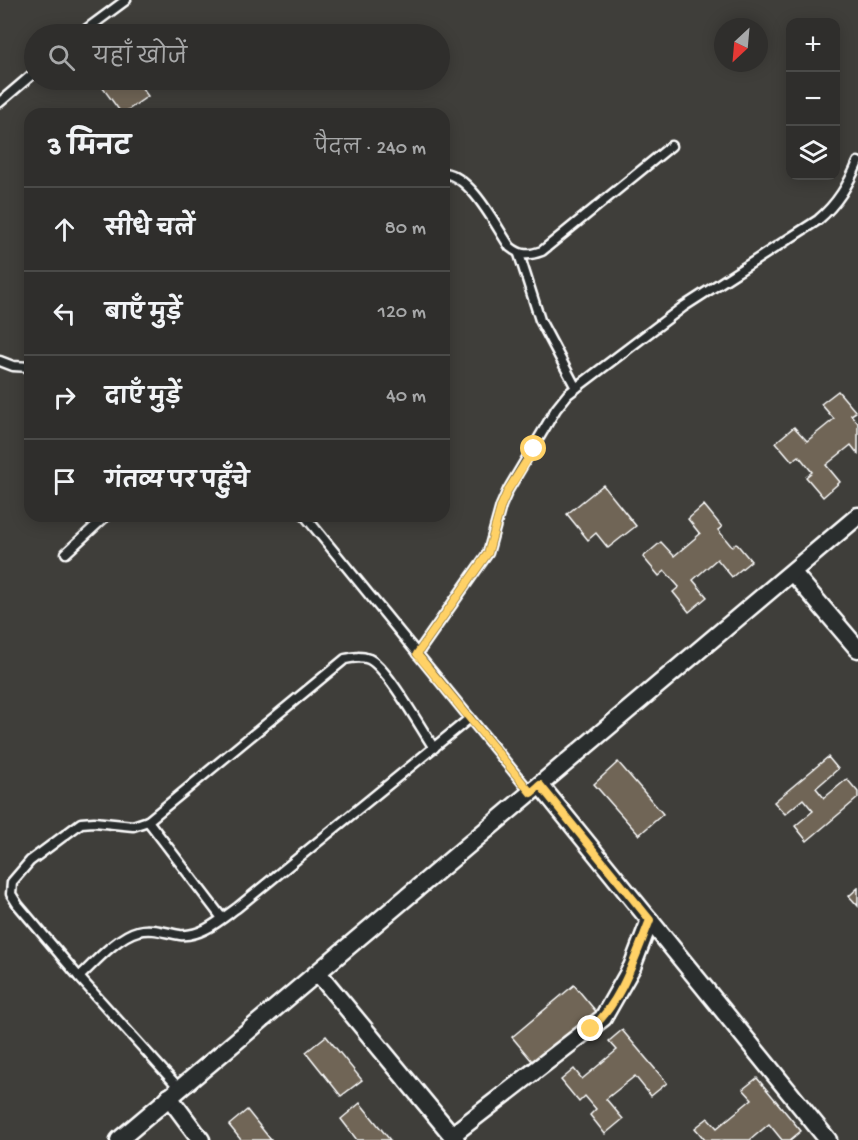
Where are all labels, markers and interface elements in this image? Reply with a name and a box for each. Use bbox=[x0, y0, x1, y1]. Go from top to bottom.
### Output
north arrow bbox=[714, 18, 768, 72]
map controls bbox=[786, 18, 840, 180]
button: + bbox=[786, 18, 840, 72]
search box bbox=[24, 24, 450, 90]
icon: search bbox=[45, 41, 78, 74]
text: यहाँ खोजें bbox=[93, 46, 187, 72]
button: − bbox=[786, 72, 840, 126]
button: layers bbox=[786, 126, 840, 180]
text: 3 मिनट bbox=[48, 134, 131, 165]
text: पैदल · 240 m bbox=[314, 138, 426, 161]
icon: ahead bbox=[48, 213, 81, 246]
text: सीधे चलें bbox=[105, 218, 195, 244]
text: 80 m bbox=[385, 218, 426, 241]
icon: left bbox=[48, 297, 81, 330]
text: बाएँ मुड़ें bbox=[105, 302, 182, 328]
text: 120 m bbox=[378, 302, 426, 325]
icon: right bbox=[48, 381, 81, 414]
text: दाएँ मुड़ें bbox=[105, 386, 181, 412]
text: 40 m bbox=[386, 386, 426, 409]
route start bbox=[520, 435, 546, 461]
icon: arrive bbox=[48, 465, 81, 498]
text: गंतव्य पर पहुँचे bbox=[105, 470, 249, 496]
route end bbox=[577, 1015, 603, 1041]

